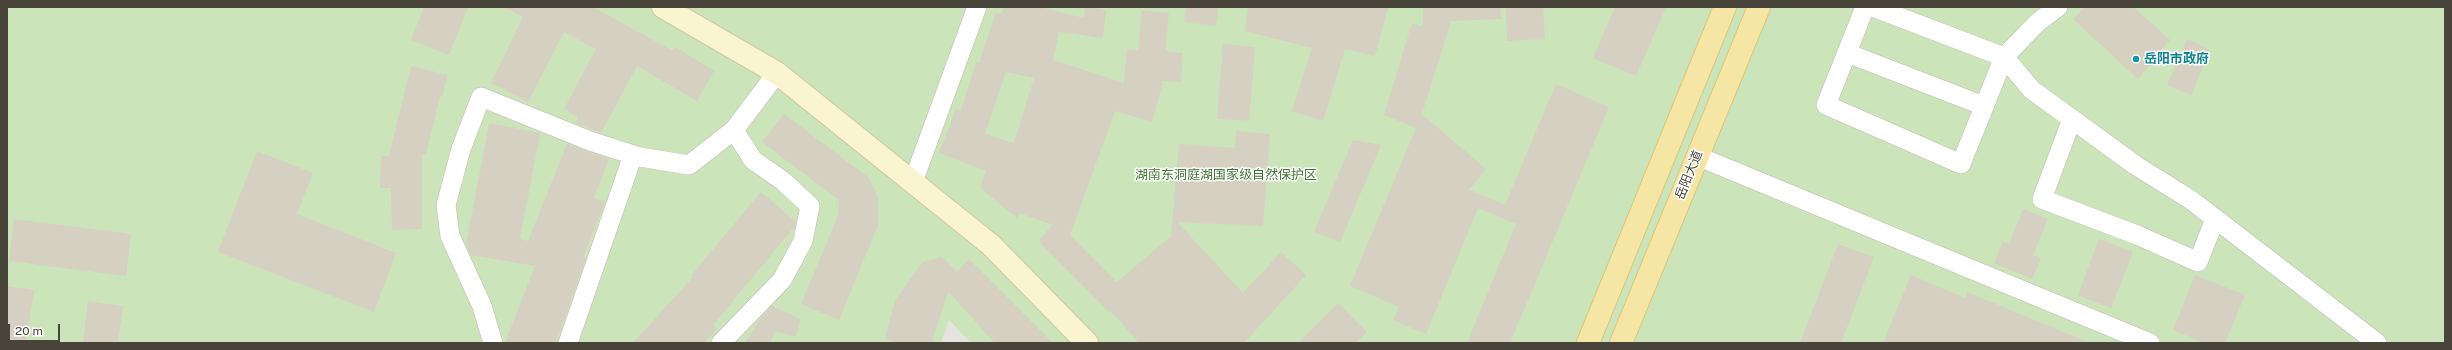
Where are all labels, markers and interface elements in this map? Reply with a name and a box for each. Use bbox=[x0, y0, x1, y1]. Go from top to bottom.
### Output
place label: 岳阳市政府 bbox=[2144, 51, 2209, 67]
marker: 岳阳市政府 bbox=[2131, 54, 2141, 64]
street label: 岳阳大道 bbox=[1672, 148, 1706, 202]
park label: 湖南东洞庭湖国家级自然保护区 bbox=[1135, 167, 1317, 183]
scale bar bbox=[10, 316, 62, 342]
text: 20 m bbox=[15, 324, 43, 338]

